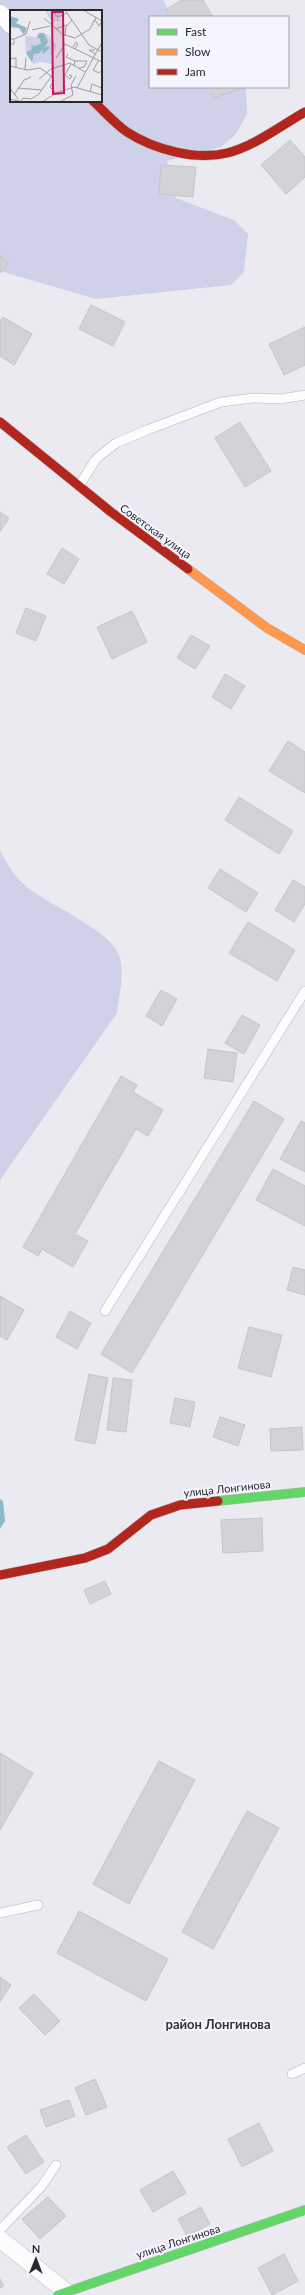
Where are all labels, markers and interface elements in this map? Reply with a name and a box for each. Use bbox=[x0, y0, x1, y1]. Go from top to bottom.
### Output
inset map bbox=[10, 10, 102, 102]
legend bbox=[149, 16, 289, 88]
text: Fast bbox=[185, 24, 207, 39]
text: Slow bbox=[185, 44, 211, 59]
text: Jam bbox=[185, 64, 206, 79]
street label: Советская улица bbox=[118, 501, 194, 561]
street label: улица Лонгинова bbox=[183, 1477, 271, 1499]
district label: район Лонгинова bbox=[166, 2016, 270, 2032]
street label: улица Лонгинова bbox=[134, 2221, 222, 2261]
north arrow bbox=[16, 2239, 56, 2279]
text: N bbox=[32, 2242, 41, 2255]

